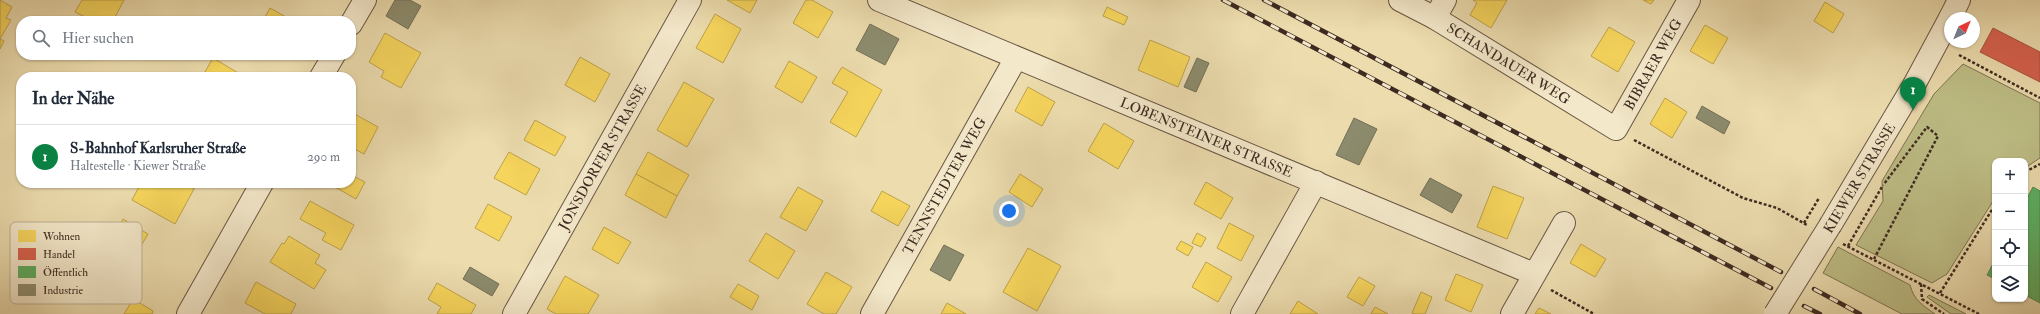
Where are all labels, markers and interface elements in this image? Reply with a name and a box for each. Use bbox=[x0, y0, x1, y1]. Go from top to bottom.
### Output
north arrow bbox=[1944, 12, 1980, 48]
search box bbox=[16, 16, 356, 60]
street label: BIBRAER WEG bbox=[1621, 16, 1686, 113]
street label: SCHANDAUER WEG bbox=[1444, 19, 1574, 108]
icon: search bbox=[30, 27, 52, 49]
text: Hier suchen bbox=[62, 29, 134, 48]
pin: 1 bbox=[1900, 77, 1926, 110]
street label: JONSDORFER STRASSE bbox=[554, 81, 650, 234]
text: In der Nähe bbox=[32, 88, 114, 109]
street label: LOBENSTEINER STRASSE bbox=[1117, 94, 1295, 181]
street label: TENNSTEDTER WEG bbox=[899, 114, 990, 258]
street label: KIEWER STRASSE bbox=[1820, 120, 1899, 236]
text: S-Bahnhof Karlsruher Straße bbox=[70, 139, 246, 158]
text: 1 bbox=[43, 149, 47, 165]
text: 290 m bbox=[307, 149, 340, 165]
text: Haltestelle · Kiewer Straße bbox=[70, 158, 206, 174]
map controls bbox=[1992, 158, 2028, 302]
button: + bbox=[1992, 158, 2028, 194]
button: − bbox=[1992, 194, 2028, 230]
your location bbox=[999, 201, 1019, 221]
legend bbox=[10, 222, 142, 304]
text: Wohnen bbox=[42, 230, 80, 243]
button: locate bbox=[1992, 230, 2028, 266]
text: Handel bbox=[43, 248, 75, 261]
text: Öffentlich bbox=[43, 266, 88, 279]
button: layers bbox=[1992, 266, 2028, 302]
text: Industrie bbox=[43, 284, 84, 297]

